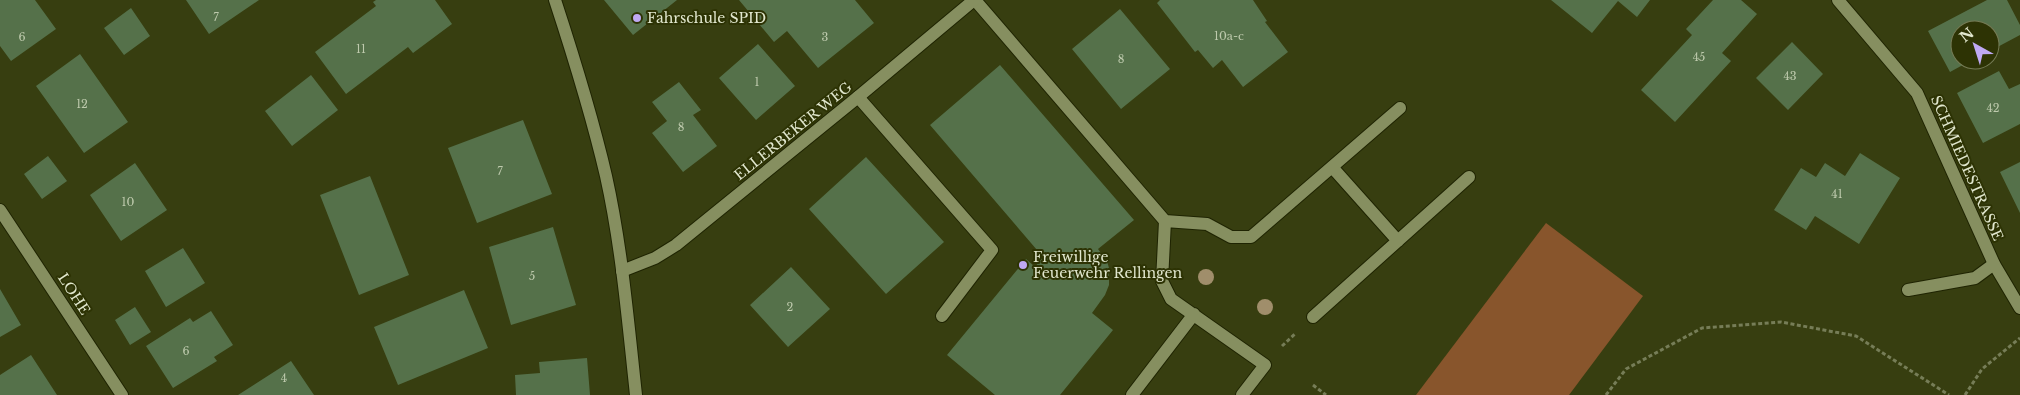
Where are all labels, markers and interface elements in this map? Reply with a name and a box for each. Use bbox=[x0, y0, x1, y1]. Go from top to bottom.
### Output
place label: Fahrschule SPID bbox=[647, 9, 766, 27]
house number: 7 bbox=[213, 10, 219, 24]
marker: Fahrschule SPID bbox=[631, 12, 643, 24]
north arrow bbox=[1950, 20, 2000, 70]
text: N bbox=[1956, 24, 1978, 46]
house number: 10a-c bbox=[1214, 29, 1244, 43]
house number: 6 bbox=[18, 30, 26, 44]
house number: 3 bbox=[822, 30, 829, 44]
house number: 11 bbox=[356, 42, 366, 56]
house number: 45 bbox=[1693, 50, 1705, 64]
house number: 8 bbox=[1118, 52, 1124, 66]
house number: 43 bbox=[1783, 69, 1797, 83]
house number: 1 bbox=[755, 75, 760, 89]
street label: ELLERBEKER WEG bbox=[730, 78, 856, 184]
street label: SCHMIEDESTRASSE bbox=[1927, 93, 2007, 243]
house number: 12 bbox=[76, 97, 88, 111]
house number: 42 bbox=[1986, 101, 2000, 115]
house number: 8 bbox=[678, 120, 684, 134]
house number: 7 bbox=[497, 164, 503, 178]
house number: 41 bbox=[1831, 187, 1843, 201]
house number: 10 bbox=[122, 195, 135, 209]
place label: Freiwillige Feuerwehr Rellingen bbox=[1033, 248, 1182, 282]
marker: Freiwillige Feuerwehr Rellingen bbox=[1017, 259, 1029, 271]
house number: 5 bbox=[529, 269, 535, 283]
street label: LOHE bbox=[54, 270, 94, 318]
house number: 2 bbox=[787, 300, 794, 314]
house number: 6 bbox=[182, 344, 190, 358]
house number: 4 bbox=[281, 371, 287, 385]

